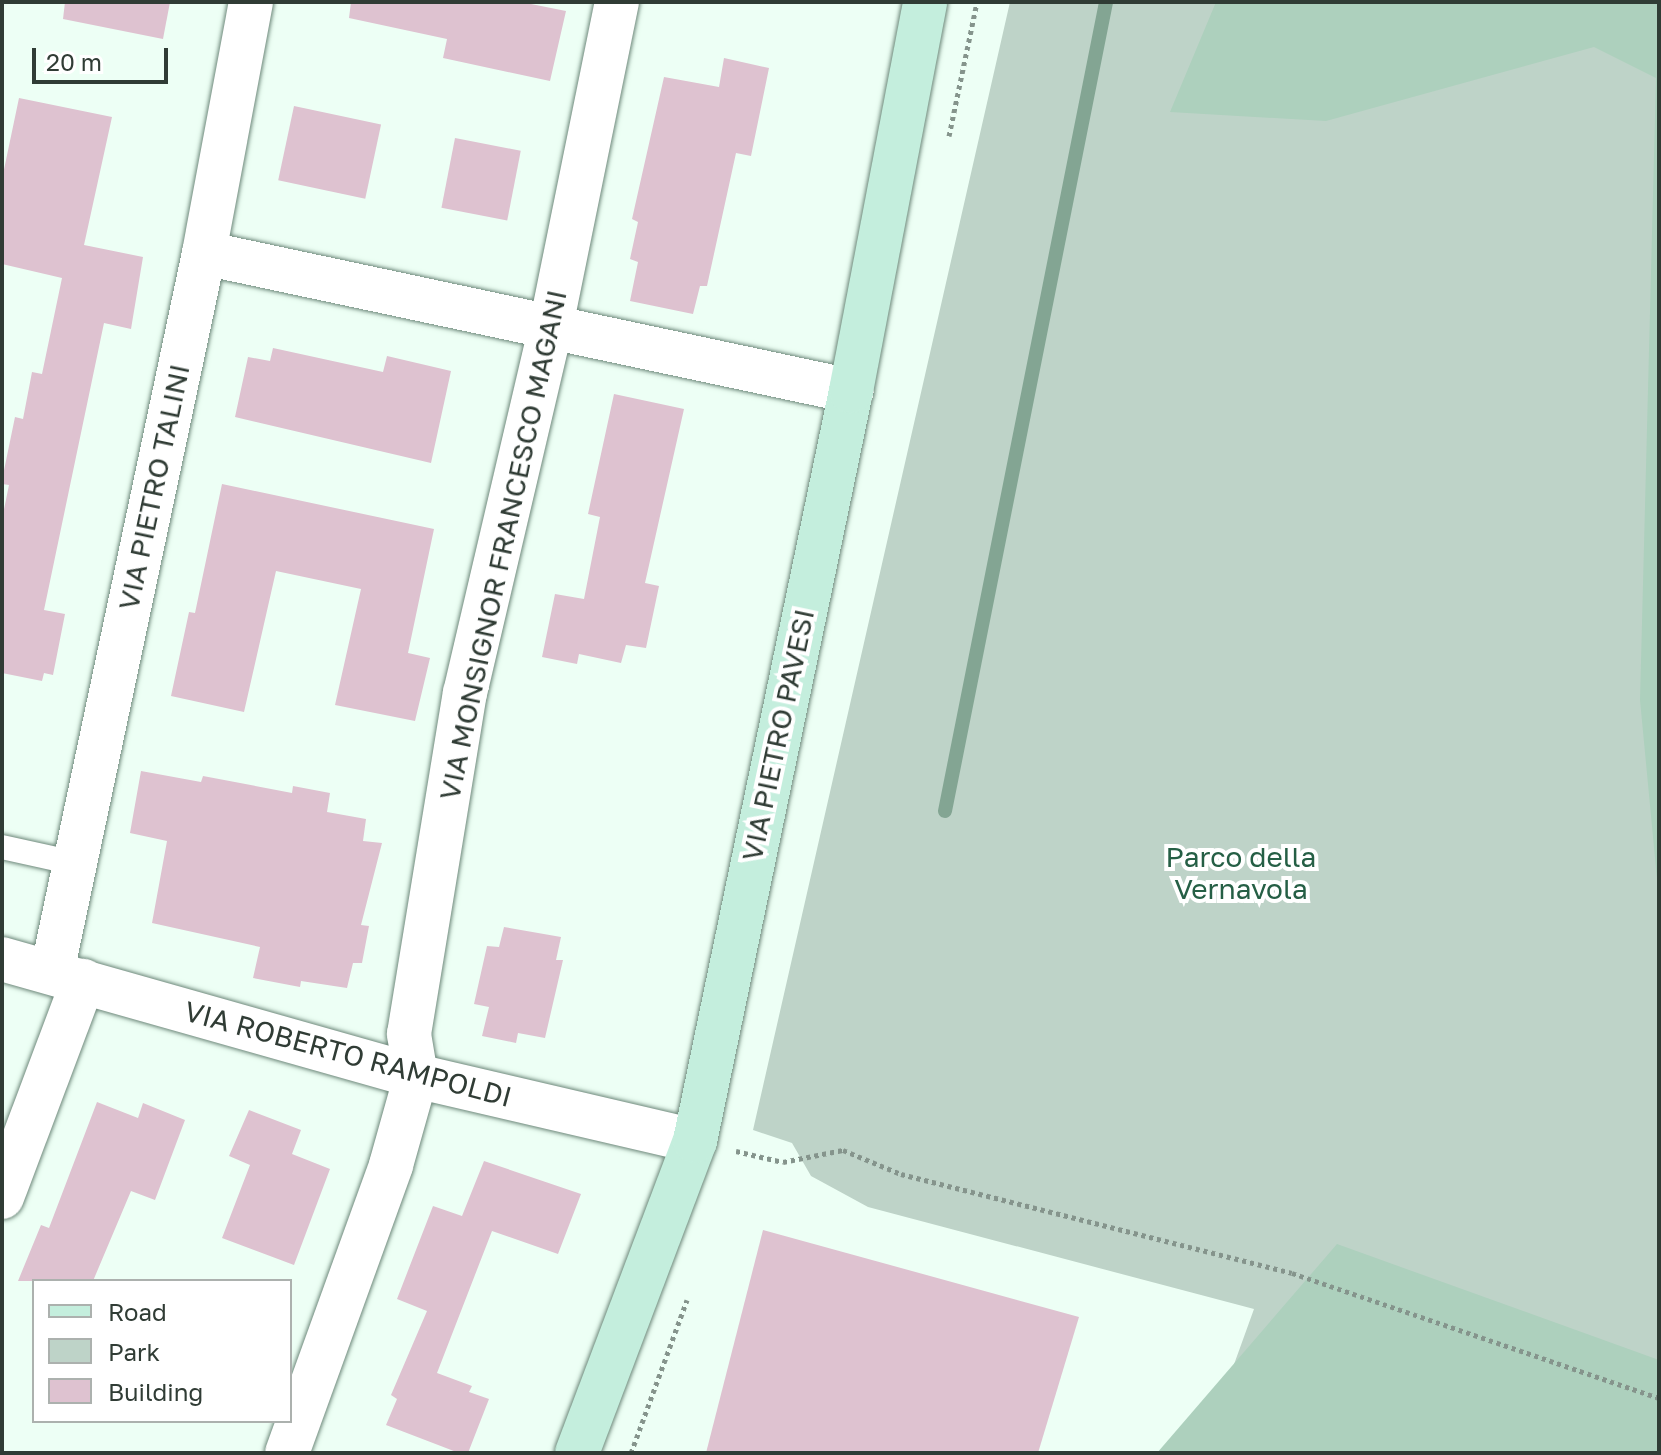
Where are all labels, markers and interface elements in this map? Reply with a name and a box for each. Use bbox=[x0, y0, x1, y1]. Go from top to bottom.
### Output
scale bar bbox=[36, 32, 172, 82]
text: 20 m bbox=[46, 47, 102, 76]
street label: VIA MONSIGNOR FRANCESCO MAGANI bbox=[432, 287, 574, 803]
street label: VIA PIETRO TALINI bbox=[112, 361, 196, 613]
street label: VIA PIETRO PAVESI bbox=[735, 606, 821, 864]
park label: Parco della Vernavola bbox=[1166, 840, 1316, 906]
street label: VIA ROBERTO RAMPOLDI bbox=[181, 994, 515, 1114]
legend bbox=[32, 1279, 292, 1423]
text: Road bbox=[108, 1297, 167, 1326]
text: Park bbox=[108, 1337, 160, 1366]
text: Building bbox=[108, 1377, 203, 1406]

